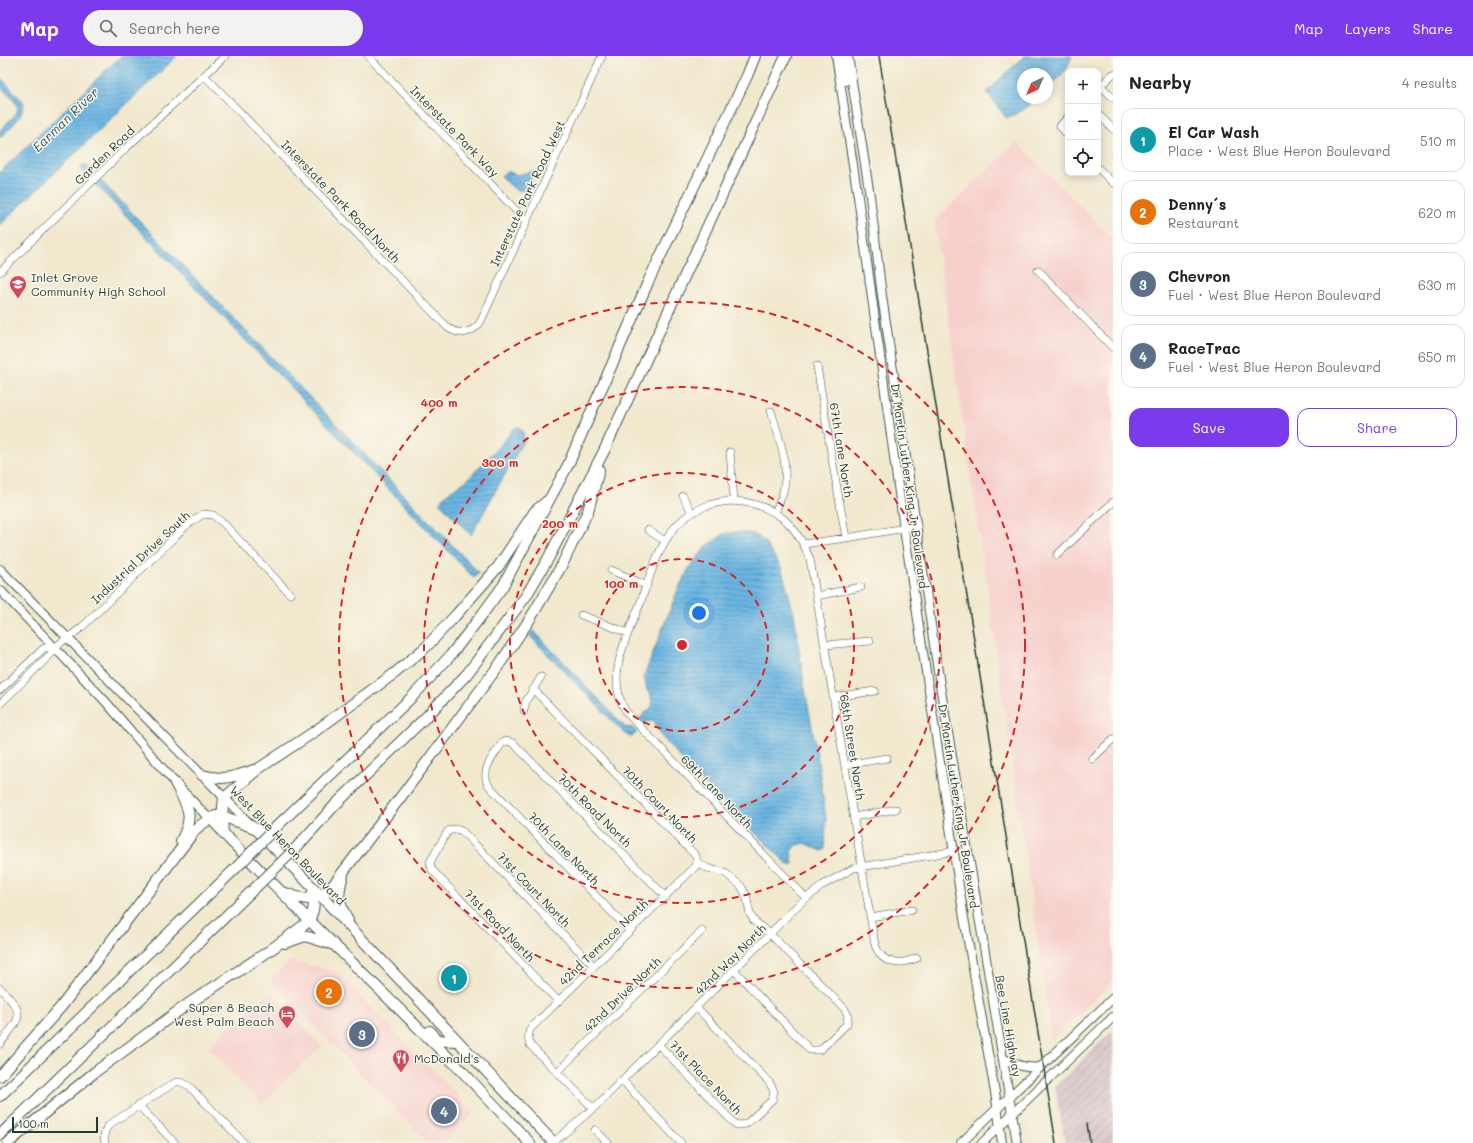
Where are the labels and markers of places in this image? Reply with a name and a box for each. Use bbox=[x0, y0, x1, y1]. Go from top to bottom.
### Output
place label: Inlet Grove Community High School bbox=[31, 269, 166, 299]
school or university icon: Inlet Grove Community High School bbox=[8, 274, 28, 299]
centre of rings bbox=[675, 638, 689, 652]
pin: 1 bbox=[441, 963, 467, 993]
pin: 2 bbox=[316, 977, 342, 1007]
place label: Super 8 Beach West Palm Beach bbox=[174, 999, 274, 1029]
hotel icon: Super 8 Beach West Palm Beach bbox=[277, 1004, 297, 1029]
pin: 3 bbox=[349, 1019, 375, 1049]
restaurant icon: McDonald's bbox=[391, 1048, 411, 1073]
place label: McDonald's bbox=[414, 1050, 479, 1066]
pin: 4 bbox=[431, 1096, 457, 1126]

